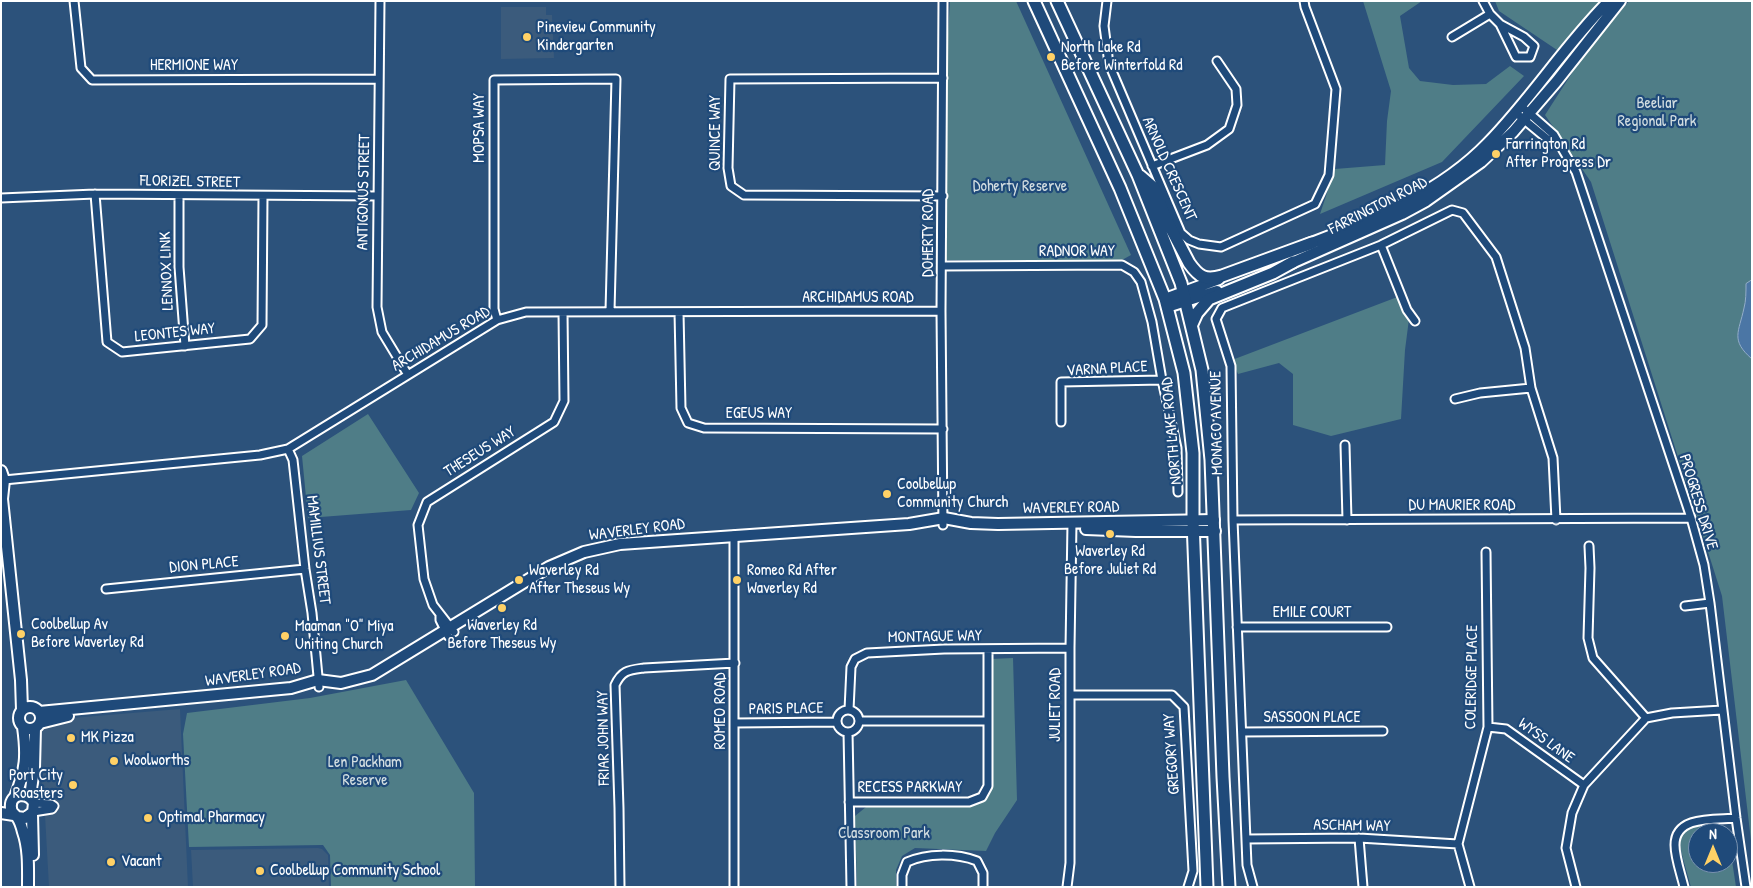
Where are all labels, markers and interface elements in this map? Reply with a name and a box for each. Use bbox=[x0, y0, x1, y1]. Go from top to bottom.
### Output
place label: Pineview Community Kindergarten bbox=[537, 18, 656, 56]
marker: Pineview Community Kindergarten bbox=[521, 31, 533, 43]
place label: North Lake Rd Before Winterfold Rd bbox=[1061, 38, 1182, 76]
marker: North Lake Rd Before Winterfold Rd bbox=[1045, 51, 1057, 63]
street label: HERMIONE WAY bbox=[150, 56, 238, 76]
street label: MOPSA WAY bbox=[470, 93, 490, 163]
park label: Beeliar Regional Park bbox=[1618, 94, 1696, 132]
street label: QUINCE WAY bbox=[706, 95, 726, 171]
street label: ARNOLD CRESCENT bbox=[1137, 114, 1201, 224]
street label: ANTIGONUS STREET bbox=[353, 134, 375, 250]
place label: Farrington Rd After Progress Dr bbox=[1506, 135, 1611, 173]
marker: Farrington Rd After Progress Dr bbox=[1490, 148, 1502, 160]
street label: FLORIZEL STREET bbox=[140, 172, 240, 192]
street label: FARRINGTON ROAD bbox=[1325, 173, 1431, 239]
park label: Doherty Reserve bbox=[973, 177, 1067, 197]
street label: DOHERTY ROAD bbox=[919, 189, 939, 277]
street label: LENNOX LINK bbox=[156, 231, 178, 311]
street label: RADNOR WAY bbox=[1039, 242, 1115, 262]
street label: ARCHIDAMUS ROAD bbox=[802, 288, 914, 308]
street label: ARCHIDAMUS ROAD bbox=[388, 302, 494, 376]
street label: LEONTES WAY bbox=[134, 319, 216, 347]
street label: VARNA PLACE bbox=[1066, 357, 1148, 381]
street label: MONACO AVENUE bbox=[1206, 371, 1228, 475]
street label: NORTH LAKE ROAD bbox=[1158, 376, 1186, 486]
street label: EGEUS WAY bbox=[726, 404, 792, 424]
street label: THESEUS WAY bbox=[441, 422, 519, 482]
street label: PROGRESS DRIVE bbox=[1674, 452, 1722, 552]
place label: Coolbellup Community Church bbox=[897, 475, 1008, 513]
marker: Coolbellup Community Church bbox=[881, 488, 893, 500]
street label: MAMILLIUS STREET bbox=[302, 494, 334, 606]
street label: DU MAURIER ROAD bbox=[1409, 496, 1515, 516]
street label: WAVERLEY ROAD bbox=[1023, 498, 1119, 518]
street label: WAVERLEY ROAD bbox=[588, 515, 686, 545]
marker: Waverley Rd Before Juliet Rd bbox=[1104, 528, 1116, 540]
place label: Waverley Rd Before Juliet Rd bbox=[1064, 542, 1156, 580]
street label: DION PLACE bbox=[168, 552, 240, 578]
place label: Waverley Rd After Theseus Wy bbox=[529, 561, 630, 599]
place label: Romeo Rd After Waverley Rd bbox=[747, 561, 837, 599]
marker: Waverley Rd After Theseus Wy bbox=[513, 574, 525, 586]
marker: Romeo Rd After Waverley Rd bbox=[731, 574, 743, 586]
marker: Waverley Rd Before Theseus Wy bbox=[496, 602, 508, 614]
street label: EMILE COURT bbox=[1273, 603, 1351, 623]
place label: Coolbellup Av Before Waverley Rd bbox=[31, 615, 144, 653]
place label: Waverley Rd Before Theseus Wy bbox=[448, 616, 556, 654]
place label: Maaman "O" Miya Uniting Church bbox=[295, 617, 394, 655]
street label: COLERIDGE PLACE bbox=[1461, 624, 1483, 730]
street label: MONTAGUE WAY bbox=[888, 627, 982, 647]
marker: Coolbellup Av Before Waverley Rd bbox=[15, 628, 27, 640]
marker: Maaman "O" Miya Uniting Church bbox=[279, 630, 291, 642]
street label: WAVERLEY ROAD bbox=[204, 659, 302, 691]
street label: JULIET ROAD bbox=[1046, 668, 1066, 742]
street label: ROMEO ROAD bbox=[711, 673, 731, 749]
street label: FRIAR JOHN WAY bbox=[594, 690, 614, 786]
street label: PARIS PLACE bbox=[748, 699, 824, 719]
street label: SASSOON PLACE bbox=[1263, 708, 1361, 728]
street label: GREGORY WAY bbox=[1160, 713, 1184, 795]
street label: WYSS LANE bbox=[1514, 714, 1578, 768]
place label: MK Pizza bbox=[81, 728, 134, 748]
marker: MK Pizza bbox=[65, 732, 77, 744]
place label: Woolworths bbox=[124, 751, 189, 771]
park label: Len Packham Reserve bbox=[328, 753, 402, 791]
marker: Woolworths bbox=[108, 755, 120, 767]
place label: Port City Roasters bbox=[9, 766, 63, 804]
street label: RECESS PARKWAY bbox=[858, 778, 962, 798]
marker: Port City Roasters bbox=[67, 779, 79, 791]
place label: Optimal Pharmacy bbox=[158, 808, 265, 828]
marker: Optimal Pharmacy bbox=[142, 812, 154, 824]
street label: ASCHAM WAY bbox=[1313, 816, 1391, 836]
north arrow bbox=[1688, 823, 1738, 873]
park label: Classroom Park bbox=[838, 824, 930, 844]
text: N bbox=[1709, 824, 1717, 843]
place label: Vacant bbox=[121, 852, 161, 872]
marker: Vacant bbox=[105, 856, 117, 868]
place label: Coolbellup Community School bbox=[270, 861, 440, 881]
marker: Coolbellup Community School bbox=[254, 865, 266, 877]

